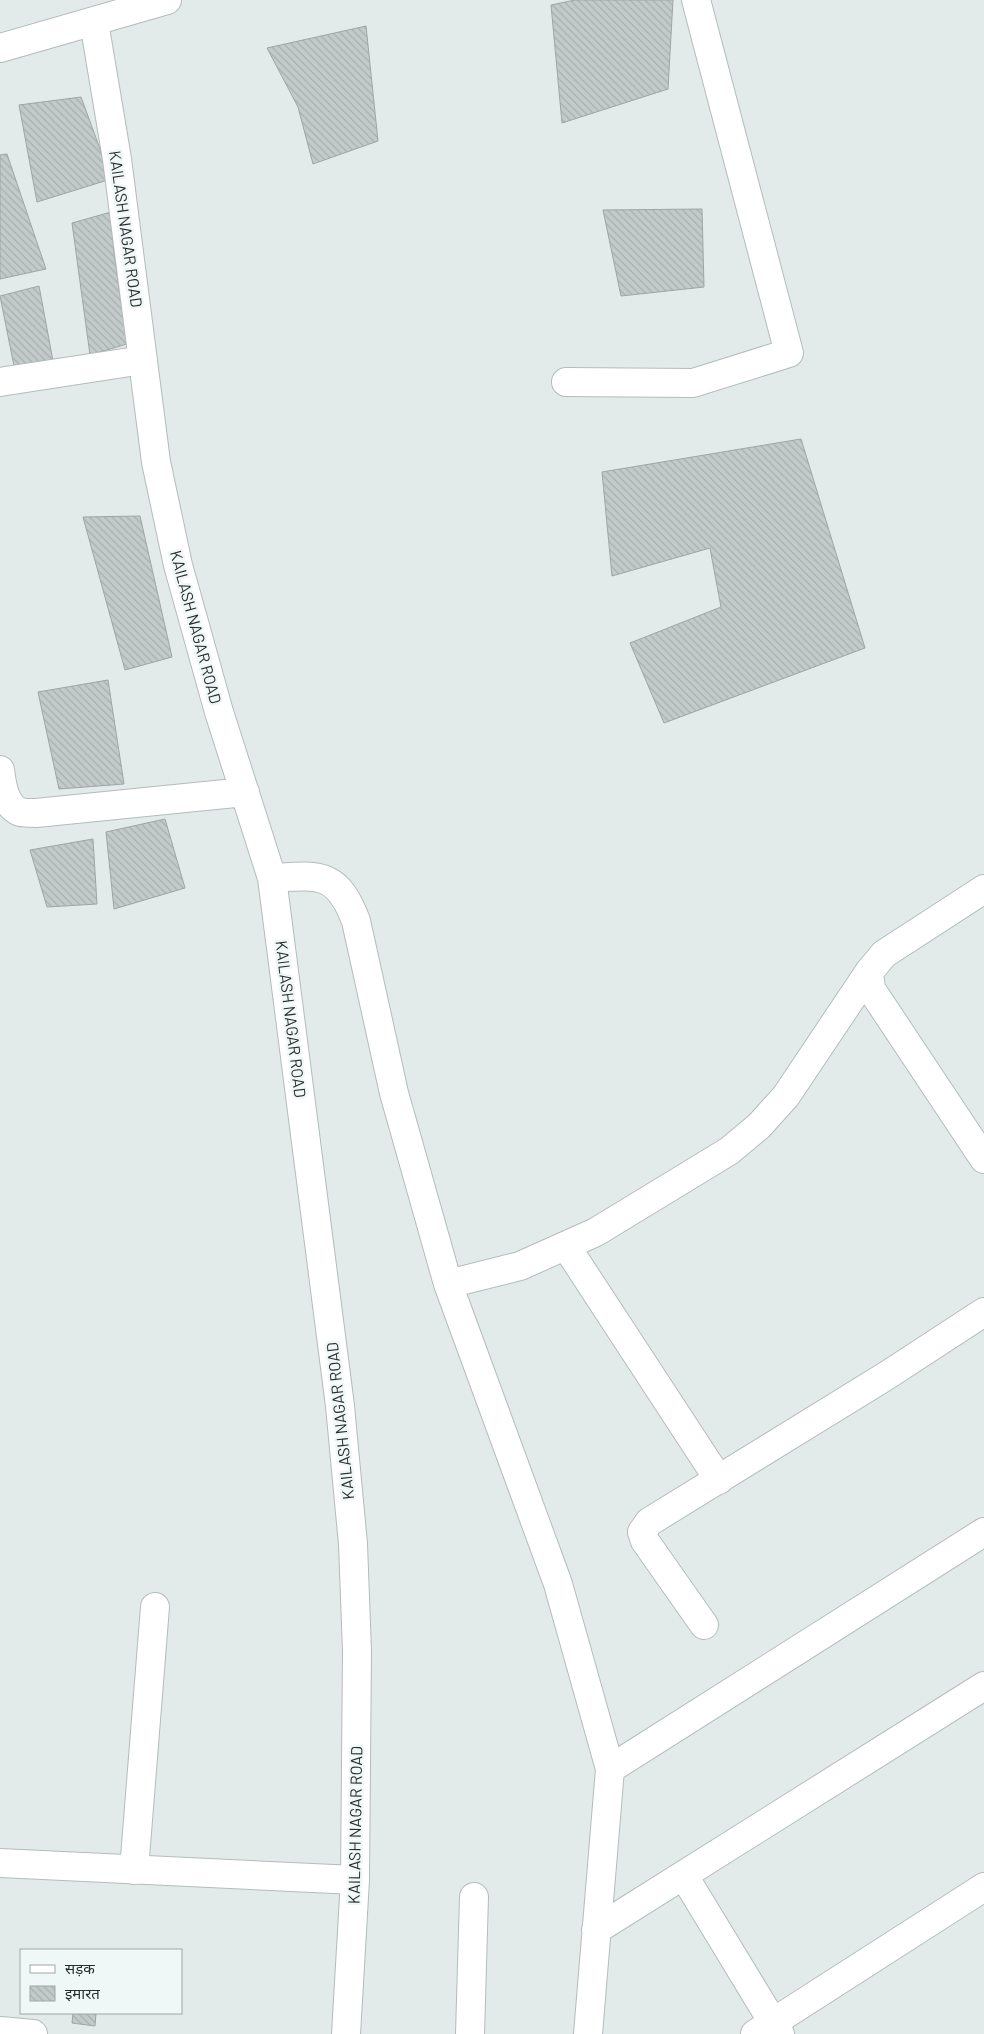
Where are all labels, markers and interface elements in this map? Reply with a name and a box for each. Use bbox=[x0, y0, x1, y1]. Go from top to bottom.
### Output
street label: KAILASH NAGAR ROAD bbox=[106, 149, 147, 309]
street label: KAILASH NAGAR ROAD bbox=[167, 548, 226, 706]
street label: KAILASH NAGAR ROAD bbox=[272, 939, 311, 1099]
street label: KAILASH NAGAR ROAD bbox=[322, 1341, 357, 1501]
street label: KAILASH NAGAR ROAD bbox=[344, 1746, 365, 1904]
legend bbox=[20, 1949, 182, 2014]
text: सड़क bbox=[65, 1959, 95, 1977]
text: इमारत bbox=[65, 1984, 100, 2002]

